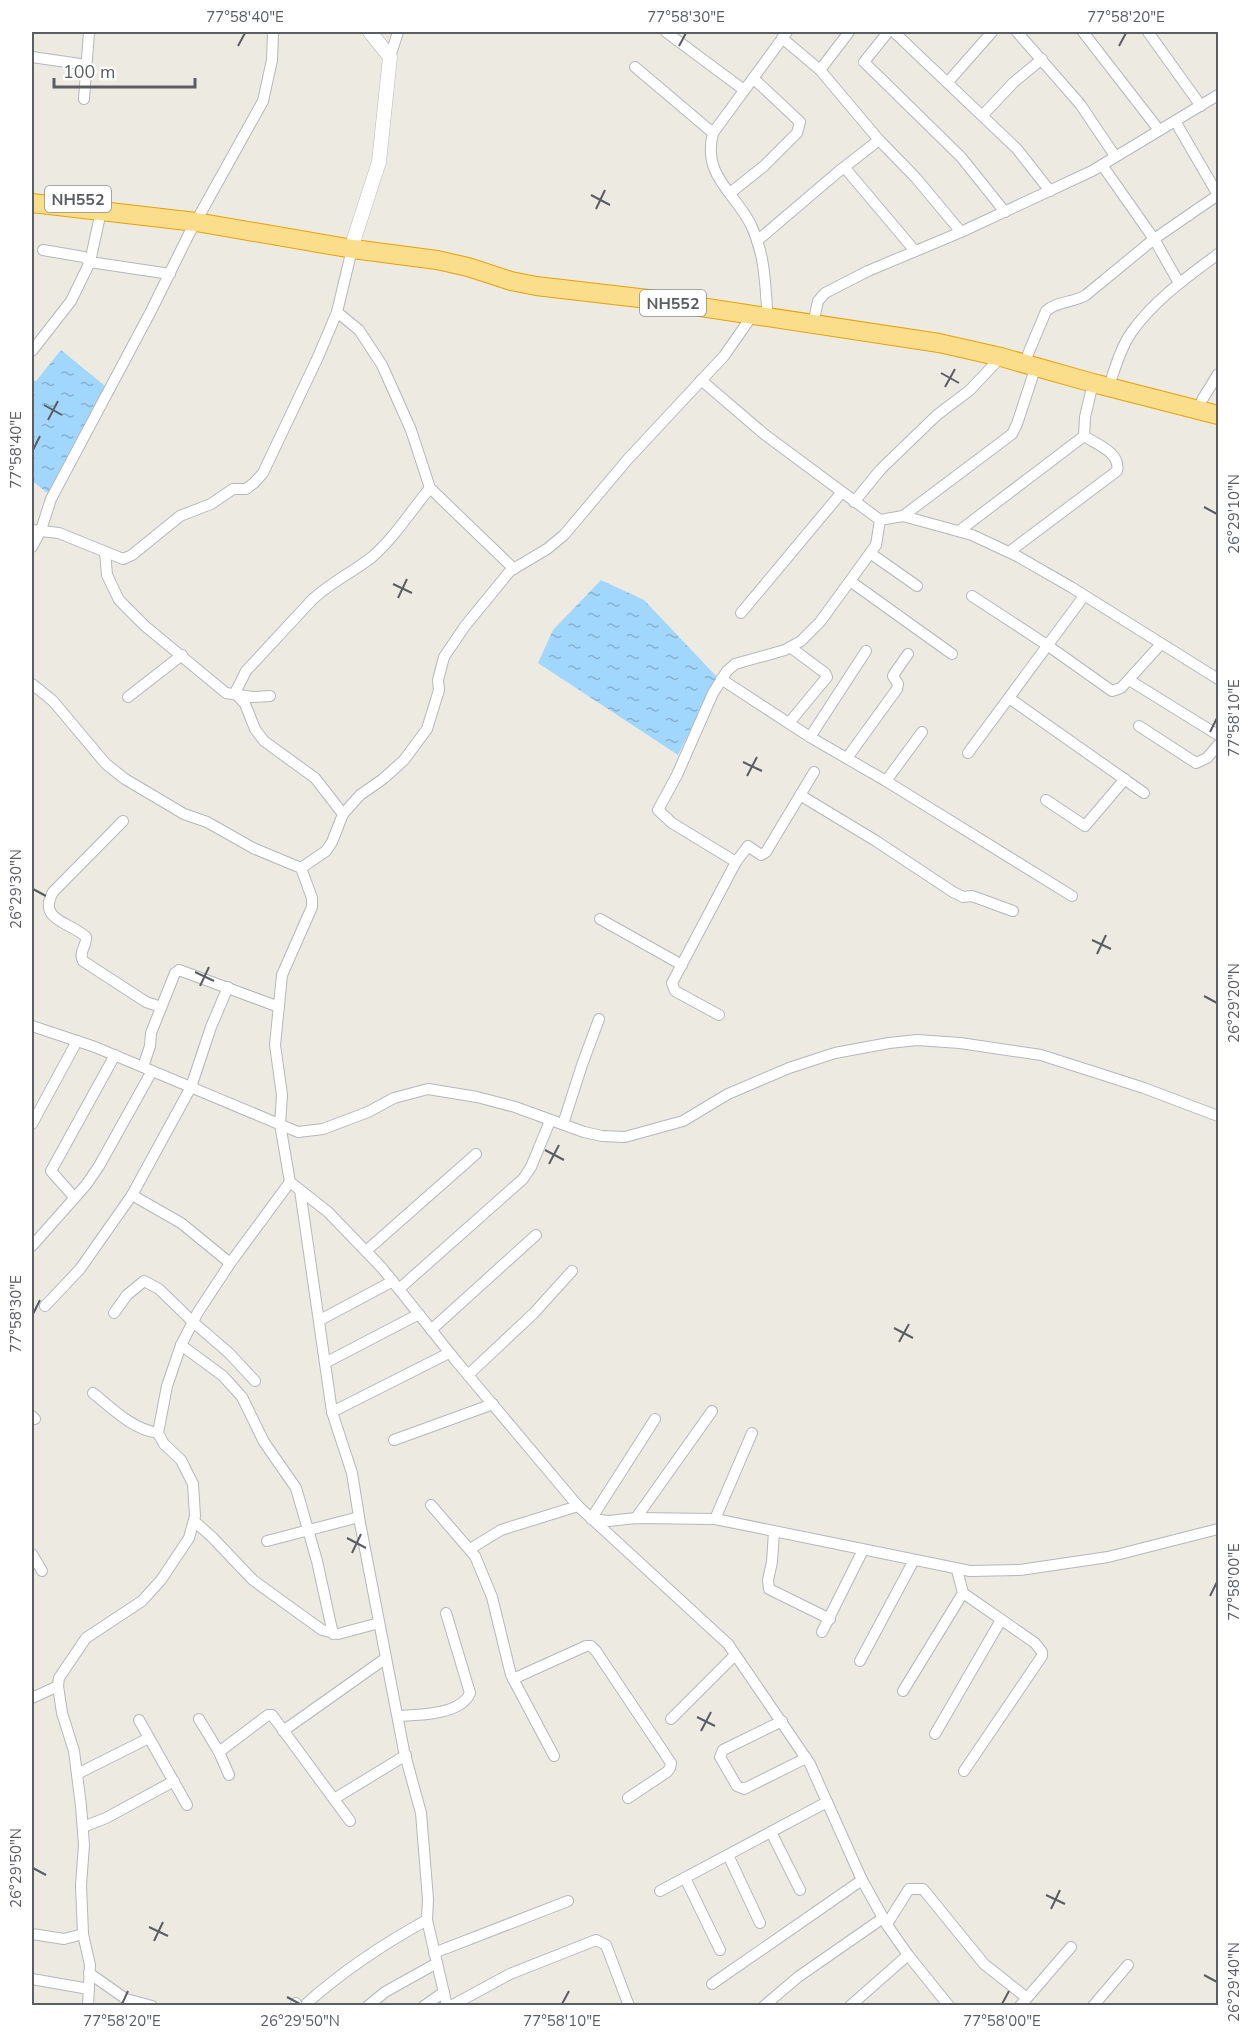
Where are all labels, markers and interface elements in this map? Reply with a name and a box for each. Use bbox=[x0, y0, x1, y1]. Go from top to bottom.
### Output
text: 77°58'40"E bbox=[206, 7, 284, 27]
text: 77°58'30"E bbox=[647, 7, 725, 27]
text: 77°58'20"E bbox=[1087, 7, 1165, 27]
scale bar bbox=[54, 51, 195, 89]
text: 100 m bbox=[63, 60, 115, 84]
road number: NH552 bbox=[45, 186, 111, 212]
road number: NH552 bbox=[640, 290, 706, 316]
text: 77°58'40"E bbox=[6, 411, 26, 489]
text: 26°29'10"N bbox=[1224, 474, 1244, 554]
text: 77°58'10"E bbox=[1224, 679, 1244, 757]
text: 26°29'30"N bbox=[6, 849, 26, 929]
text: 26°29'20"N bbox=[1224, 963, 1244, 1043]
text: 77°58'30"E bbox=[6, 1275, 26, 1353]
text: 77°58'00"E bbox=[1224, 1543, 1244, 1621]
text: 26°29'50"N bbox=[6, 1828, 26, 1908]
text: 26°29'40"N bbox=[1224, 1942, 1244, 2022]
text: 77°58'20"E bbox=[83, 2011, 161, 2031]
text: 26°29'50"N bbox=[260, 2011, 340, 2031]
text: 77°58'10"E bbox=[523, 2011, 601, 2031]
text: 77°58'00"E bbox=[963, 2011, 1041, 2031]

